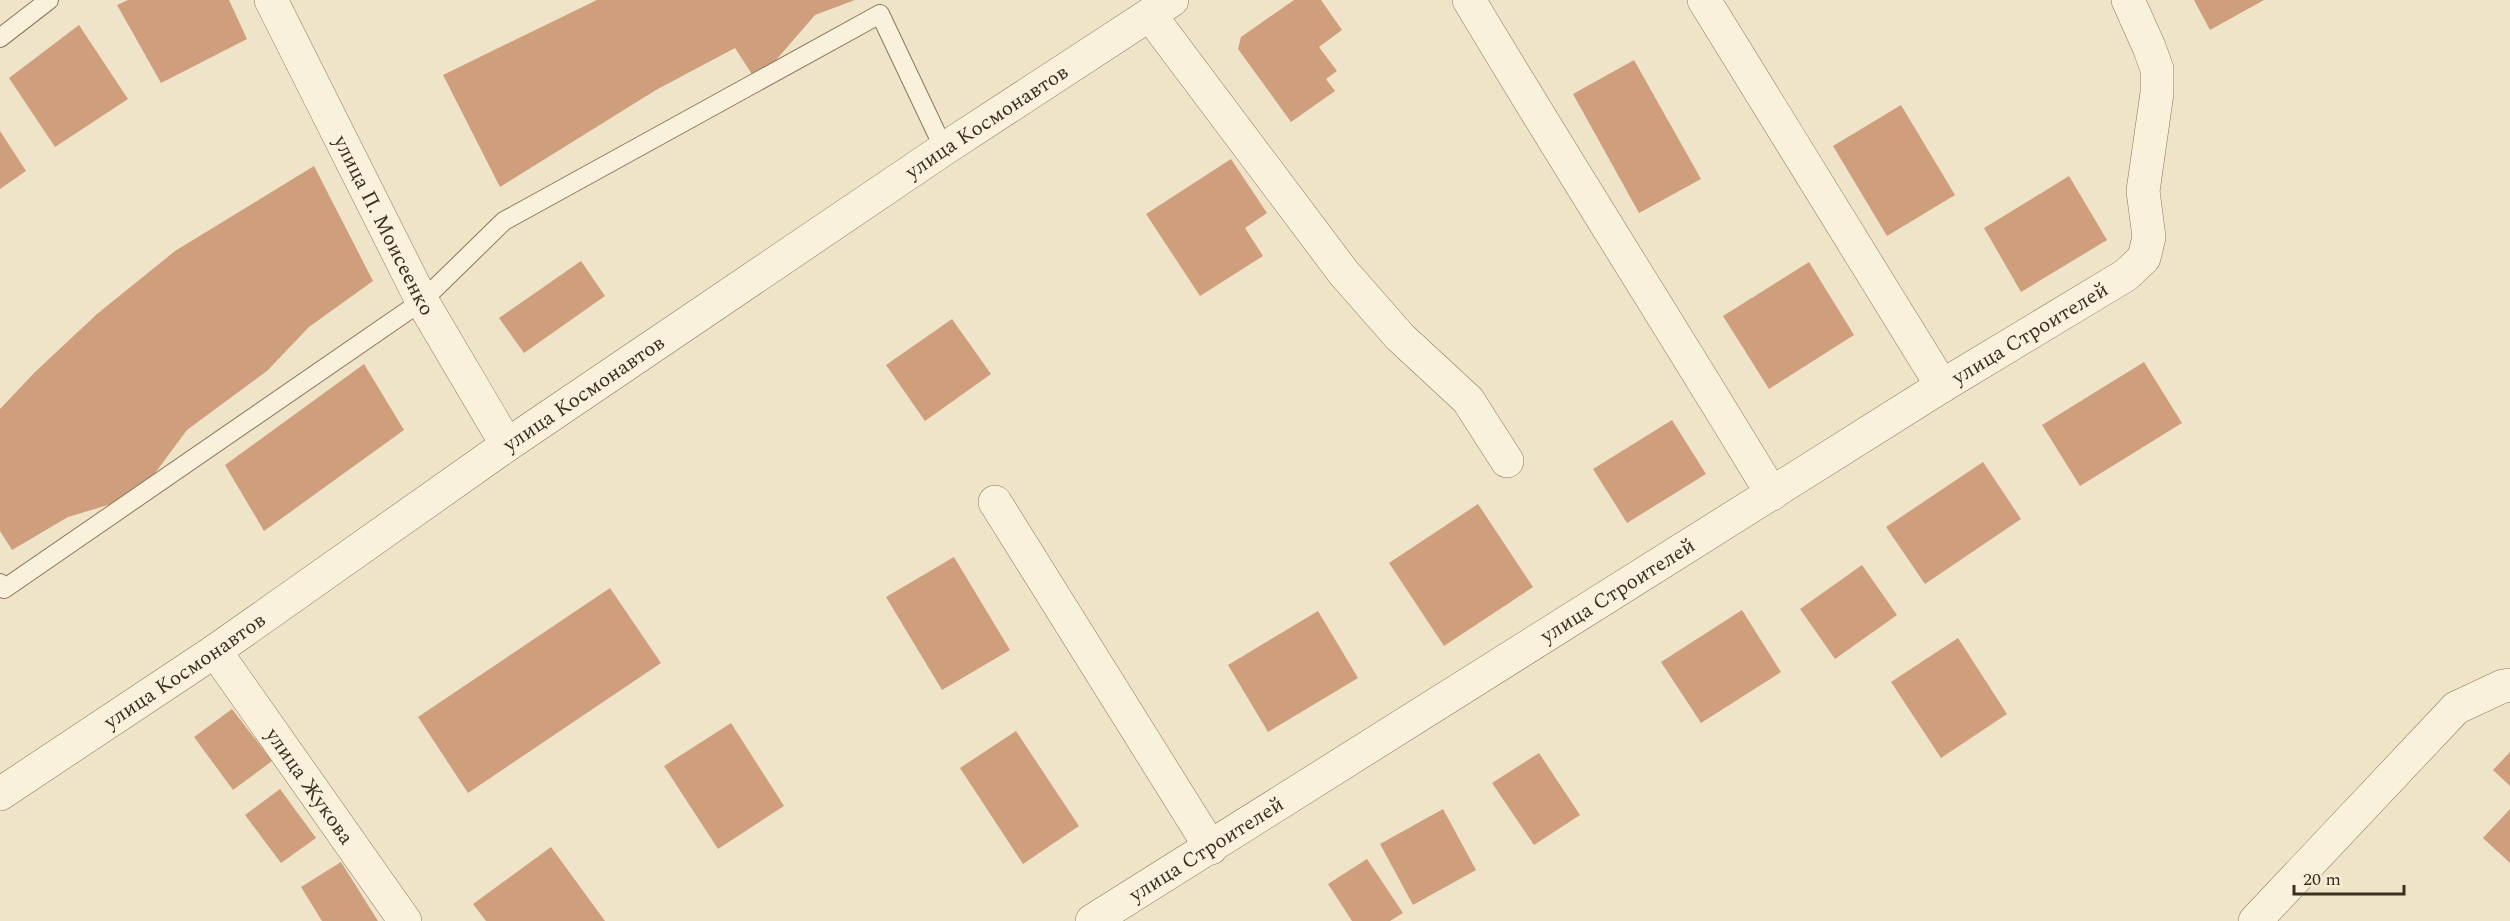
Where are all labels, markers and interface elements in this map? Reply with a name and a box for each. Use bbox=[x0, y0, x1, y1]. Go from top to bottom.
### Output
street label: улица Космонавтов bbox=[898, 57, 1075, 188]
street label: улица П. Моисеенко bbox=[324, 129, 442, 322]
street label: улица Строителей bbox=[1945, 274, 2115, 394]
street label: улица Космонавтов bbox=[496, 328, 672, 461]
street label: улица Строителей bbox=[1533, 530, 1702, 653]
street label: улица Космонавтов bbox=[97, 605, 273, 738]
street label: улица Жукова bbox=[256, 721, 362, 852]
street label: улица Строителей bbox=[1122, 789, 1291, 911]
scale bar bbox=[2294, 858, 2404, 896]
text: 20 m bbox=[2303, 866, 2341, 893]

